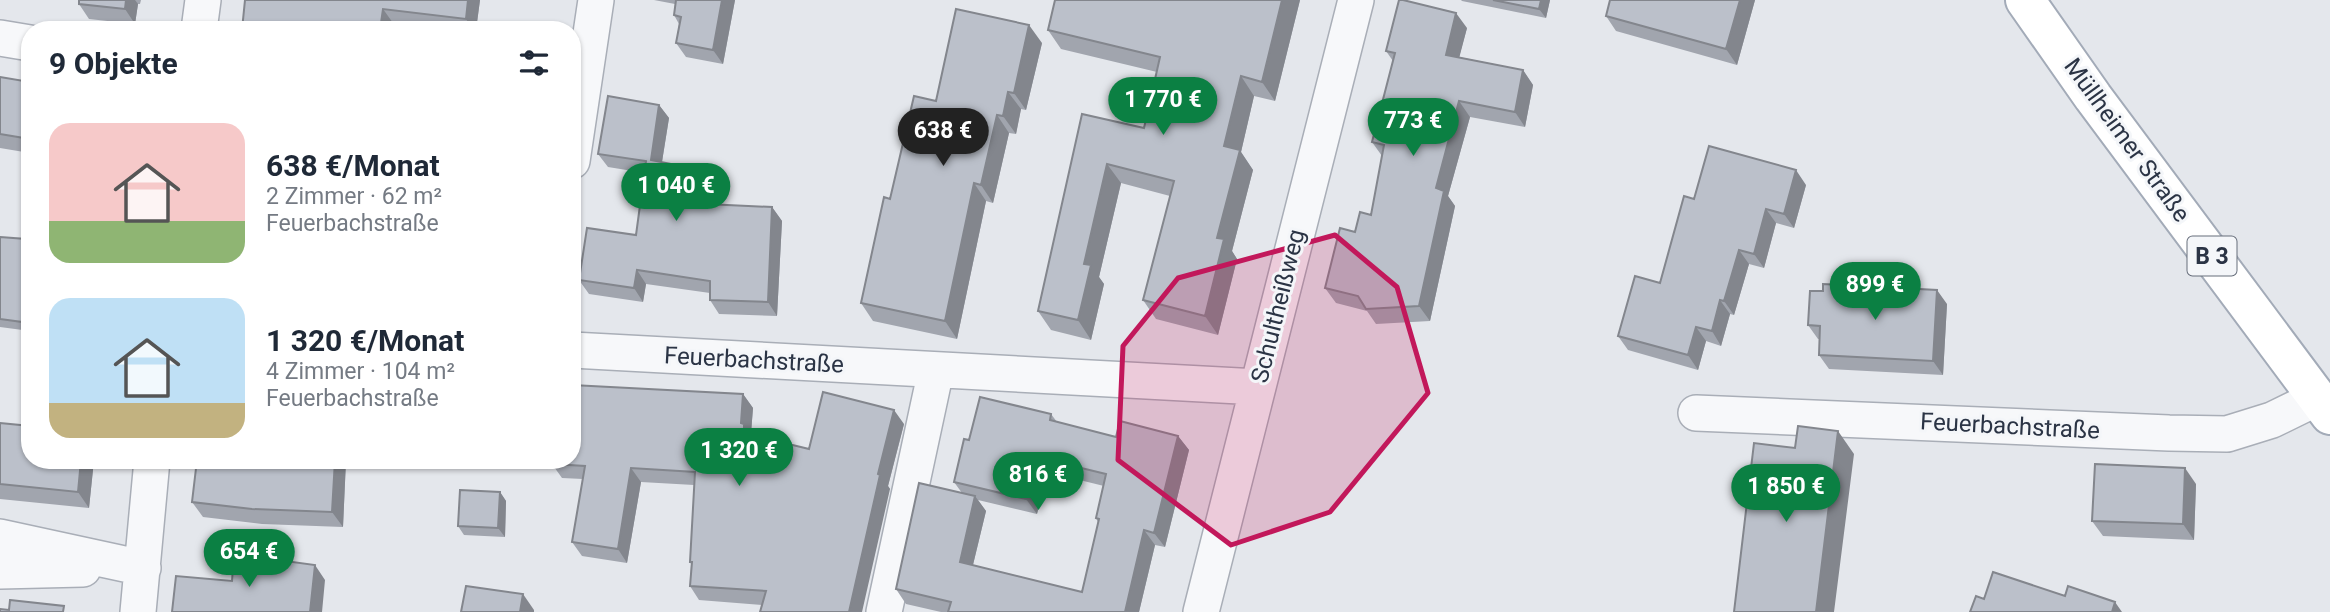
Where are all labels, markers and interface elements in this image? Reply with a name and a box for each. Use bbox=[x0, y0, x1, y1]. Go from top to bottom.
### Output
icon: filters bbox=[515, 44, 553, 82]
text: 9 Objekte bbox=[49, 46, 178, 81]
street label: Müllheimer Straße bbox=[2058, 53, 2196, 227]
pin: 1 770 € bbox=[1098, 78, 1228, 137]
text: 1 770 € bbox=[1124, 86, 1202, 113]
pin: 773 € bbox=[1364, 99, 1462, 158]
text: 773 € bbox=[1384, 107, 1442, 134]
pin: 638 € bbox=[894, 108, 992, 168]
text: 638 € bbox=[914, 117, 972, 144]
text: 638 €/Monat bbox=[266, 148, 440, 183]
icon: home bbox=[105, 151, 189, 235]
pin: 1 040 € bbox=[611, 164, 741, 223]
text: 1 040 € bbox=[637, 172, 715, 199]
text: 2 Zimmer · 62 m² bbox=[266, 183, 442, 210]
text: Feuerbachstraße bbox=[266, 210, 439, 237]
street label: Schultheißweg bbox=[1245, 226, 1311, 386]
road number: B 3 bbox=[2188, 236, 2236, 276]
pin: 899 € bbox=[1826, 262, 1924, 322]
text: 899 € bbox=[1846, 271, 1904, 298]
text: 1 320 €/Monat bbox=[266, 323, 464, 358]
icon: home bbox=[105, 326, 189, 410]
street label: Feuerbachstraße bbox=[663, 341, 845, 379]
text: 4 Zimmer · 104 m² bbox=[266, 358, 455, 385]
text: Feuerbachstraße bbox=[266, 385, 439, 412]
street label: Feuerbachstraße bbox=[1919, 407, 2101, 445]
pin: 1 320 € bbox=[674, 428, 804, 488]
text: 1 320 € bbox=[700, 437, 778, 464]
pin: 816 € bbox=[989, 452, 1087, 512]
text: 816 € bbox=[1009, 461, 1067, 488]
pin: 1 850 € bbox=[1721, 464, 1851, 524]
text: 1 850 € bbox=[1747, 473, 1825, 500]
pin: 654 € bbox=[200, 530, 298, 589]
text: 654 € bbox=[220, 538, 278, 565]

